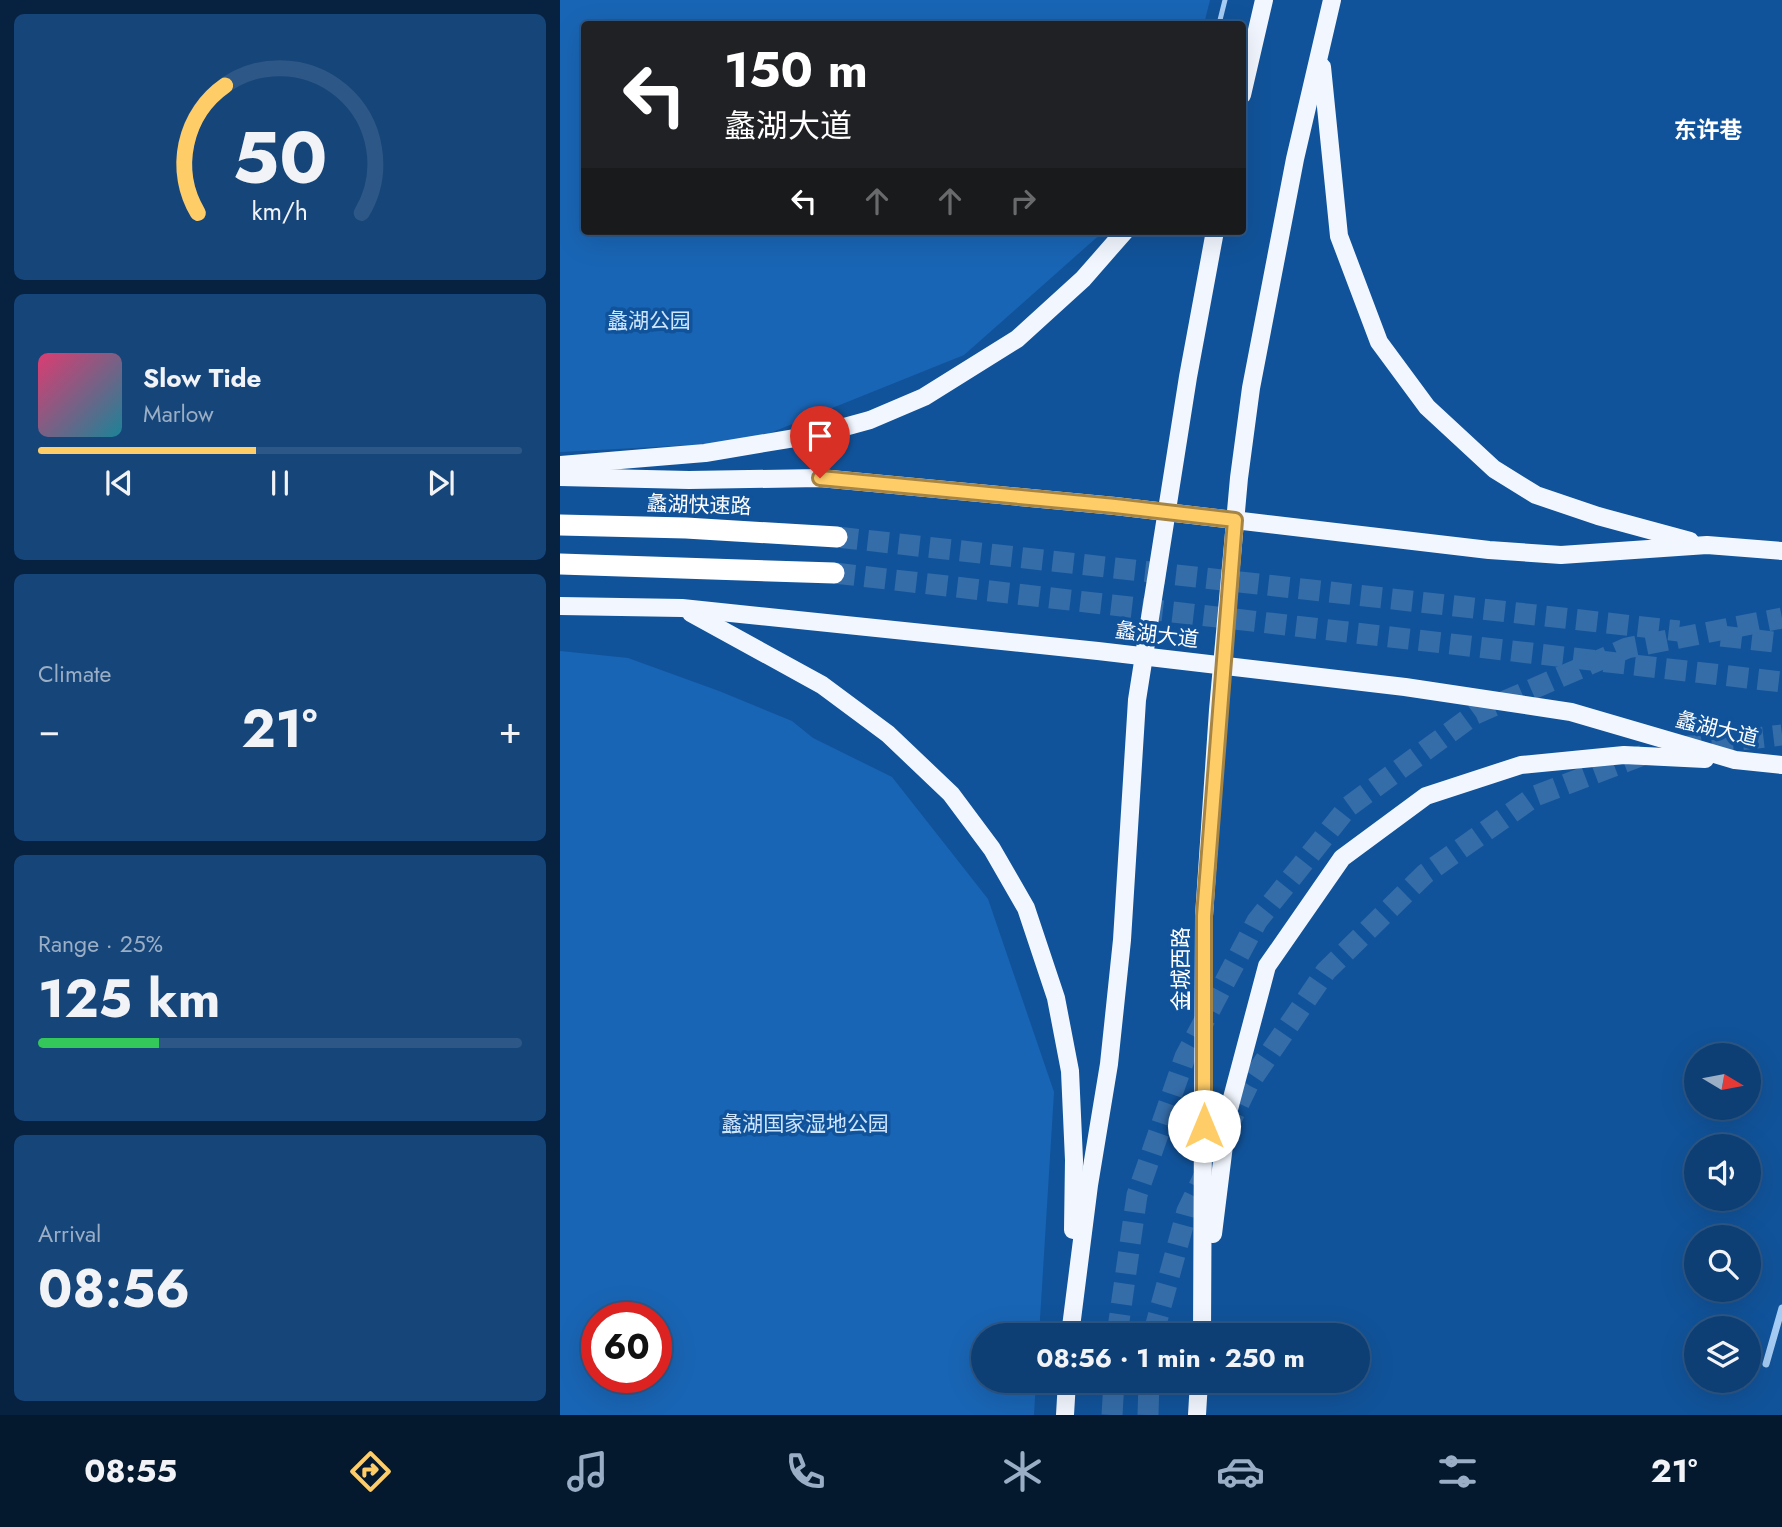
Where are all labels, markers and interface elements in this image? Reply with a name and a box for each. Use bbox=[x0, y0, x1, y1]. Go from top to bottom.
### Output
text: 150 m bbox=[724, 35, 868, 105]
icon: left bbox=[609, 49, 700, 140]
text: 蠡湖大道 bbox=[724, 103, 852, 149]
text: 50 bbox=[232, 105, 328, 210]
district label: 东许巷 bbox=[1674, 113, 1743, 147]
icon: left bbox=[785, 182, 823, 220]
icon: ahead bbox=[858, 182, 896, 220]
icon: ahead bbox=[931, 182, 969, 220]
icon: right bbox=[1004, 182, 1042, 220]
text: km/h bbox=[252, 193, 308, 229]
park label: 蠡湖公园 bbox=[607, 306, 691, 336]
text: Slow Tide bbox=[143, 359, 262, 397]
text: Marlow bbox=[143, 397, 214, 431]
pin bbox=[790, 406, 850, 478]
icon: arrive bbox=[801, 417, 839, 455]
icon: previous bbox=[100, 464, 138, 502]
icon: pause bbox=[261, 464, 299, 502]
icon: next bbox=[422, 464, 460, 502]
street label: 蠡湖快速路 bbox=[646, 488, 752, 522]
street label: 蠡湖大道 bbox=[1113, 615, 1201, 655]
text: Climate bbox=[38, 657, 111, 691]
text: 21° bbox=[242, 691, 318, 767]
text: − bbox=[38, 702, 60, 757]
text: + bbox=[499, 702, 522, 757]
street label: 蠡湖大道 bbox=[1673, 704, 1761, 754]
text: Range · 25% bbox=[38, 927, 163, 961]
street label: 金城西路 bbox=[1166, 927, 1196, 1011]
text: 125 km bbox=[38, 961, 220, 1037]
north arrow bbox=[1684, 1043, 1760, 1120]
map controls bbox=[1684, 1043, 1761, 1393]
position arrow bbox=[1167, 1089, 1241, 1163]
park label: 蠡湖国家湿地公园 bbox=[721, 1109, 889, 1139]
button: sound bbox=[1684, 1134, 1761, 1211]
text: Arrival bbox=[38, 1217, 101, 1251]
button: search bbox=[1684, 1225, 1761, 1302]
text: 08:56 bbox=[38, 1251, 190, 1327]
speed limit sign: 60 bbox=[581, 1302, 672, 1393]
button: layers bbox=[1684, 1316, 1761, 1393]
text: 08:56 · 1 min · 250 m bbox=[1036, 1339, 1305, 1377]
icon: directions bbox=[346, 1447, 395, 1496]
icon: music bbox=[563, 1447, 612, 1496]
icon: phone bbox=[781, 1447, 830, 1496]
icon: climate bbox=[998, 1447, 1047, 1496]
icon: car bbox=[1216, 1447, 1265, 1496]
icon: filters bbox=[1433, 1447, 1482, 1496]
text: 08:55 bbox=[84, 1448, 177, 1494]
text: 21° bbox=[1651, 1448, 1698, 1494]

